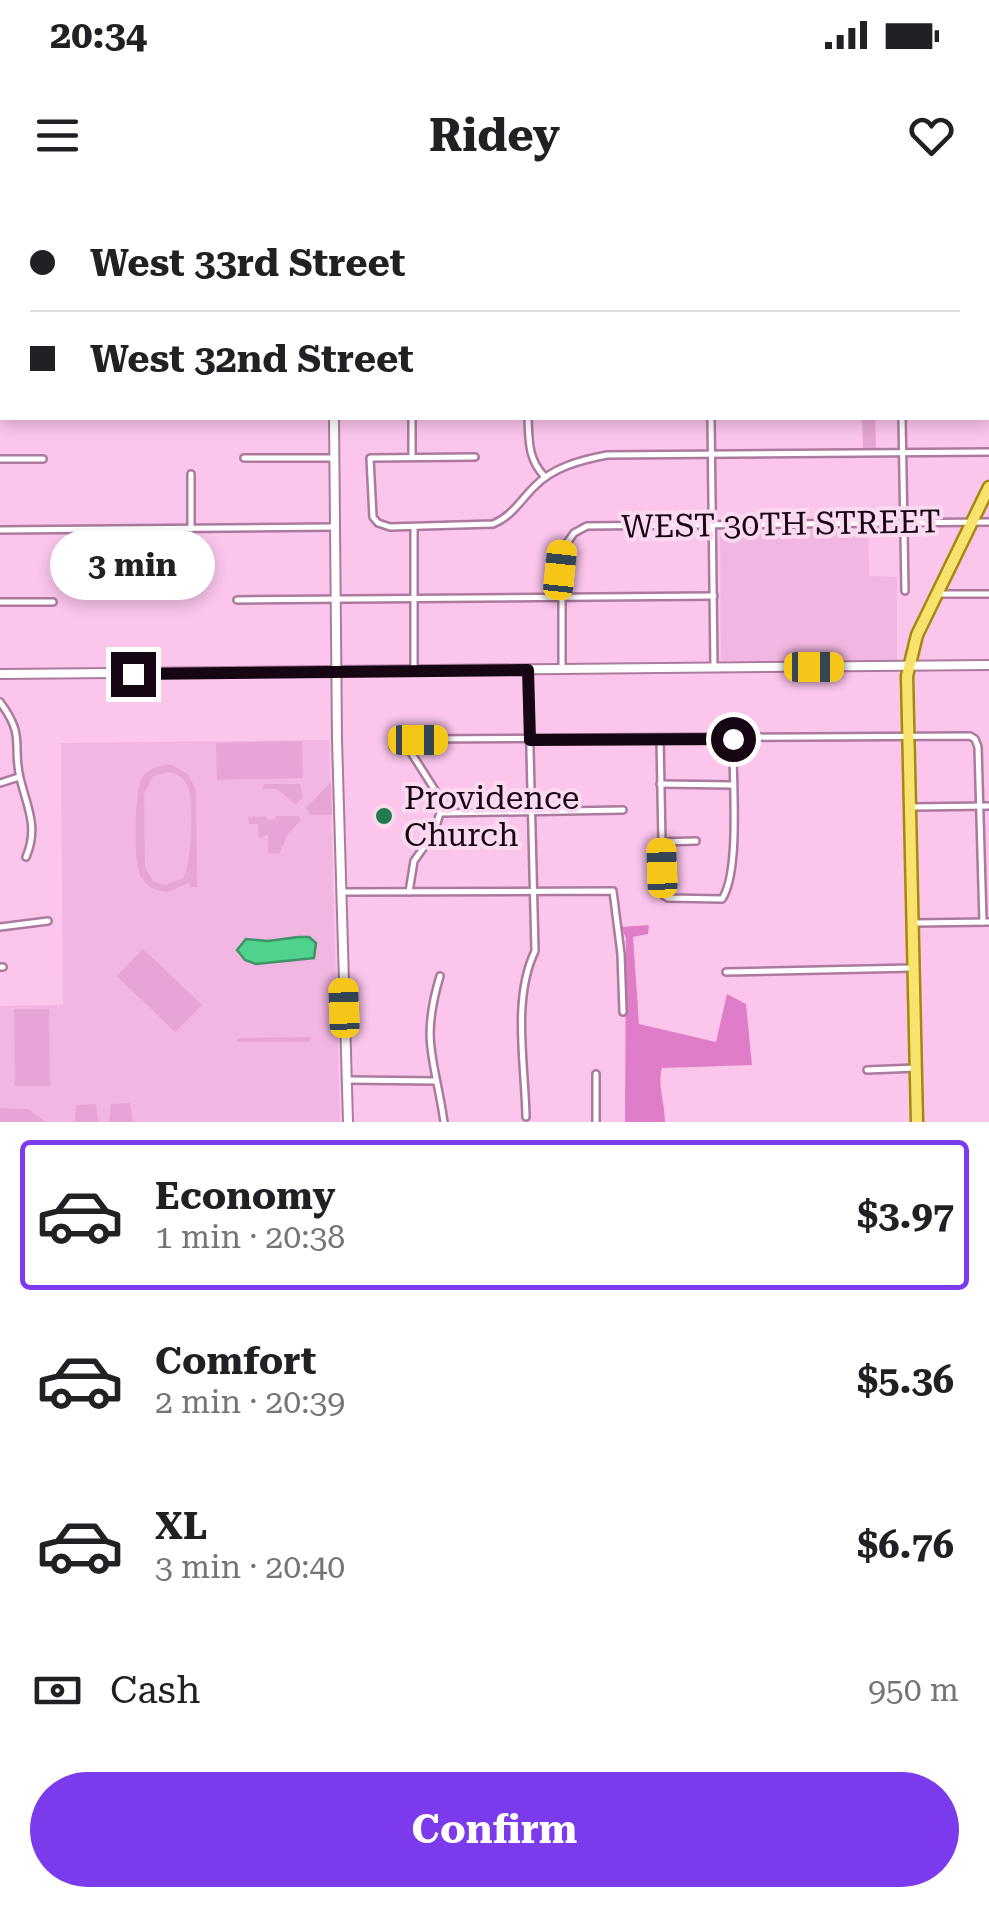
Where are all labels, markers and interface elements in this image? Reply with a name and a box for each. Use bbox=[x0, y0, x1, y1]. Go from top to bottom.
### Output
text: 20:34 bbox=[50, 13, 147, 57]
icon: menu bbox=[30, 108, 85, 163]
icon: heart bbox=[904, 108, 959, 163]
text: Ridey bbox=[429, 109, 560, 162]
text: West 33rd Street bbox=[90, 241, 405, 285]
text: West 32nd Street bbox=[90, 337, 414, 381]
street label: WEST 30TH STREET bbox=[621, 502, 941, 546]
callout: 3 min bbox=[51, 529, 216, 599]
car bbox=[542, 539, 578, 601]
text: 3 min bbox=[88, 546, 177, 584]
route end bbox=[111, 652, 156, 697]
car bbox=[784, 652, 844, 682]
route start bbox=[711, 717, 756, 762]
car bbox=[388, 725, 448, 755]
place label: Providence Church bbox=[404, 779, 579, 854]
marker: Providence Church bbox=[373, 805, 395, 827]
car bbox=[646, 837, 678, 899]
car bbox=[328, 977, 360, 1039]
icon: car bbox=[35, 1170, 125, 1260]
text: Economy bbox=[155, 1174, 335, 1218]
text: $3.97 bbox=[857, 1193, 954, 1237]
text: 1 min · 20:38 bbox=[155, 1218, 345, 1256]
icon: car bbox=[35, 1335, 125, 1425]
text: Comfort bbox=[155, 1339, 316, 1383]
text: $5.36 bbox=[857, 1358, 954, 1402]
text: 2 min · 20:39 bbox=[155, 1383, 345, 1421]
icon: car bbox=[35, 1500, 125, 1590]
text: XL bbox=[155, 1504, 207, 1548]
text: $6.76 bbox=[857, 1523, 954, 1567]
text: 3 min · 20:40 bbox=[155, 1548, 345, 1586]
icon: cash bbox=[30, 1663, 85, 1718]
text: Cash bbox=[110, 1668, 200, 1712]
text: 950 m bbox=[868, 1671, 959, 1709]
button: Confirm bbox=[30, 1772, 959, 1887]

